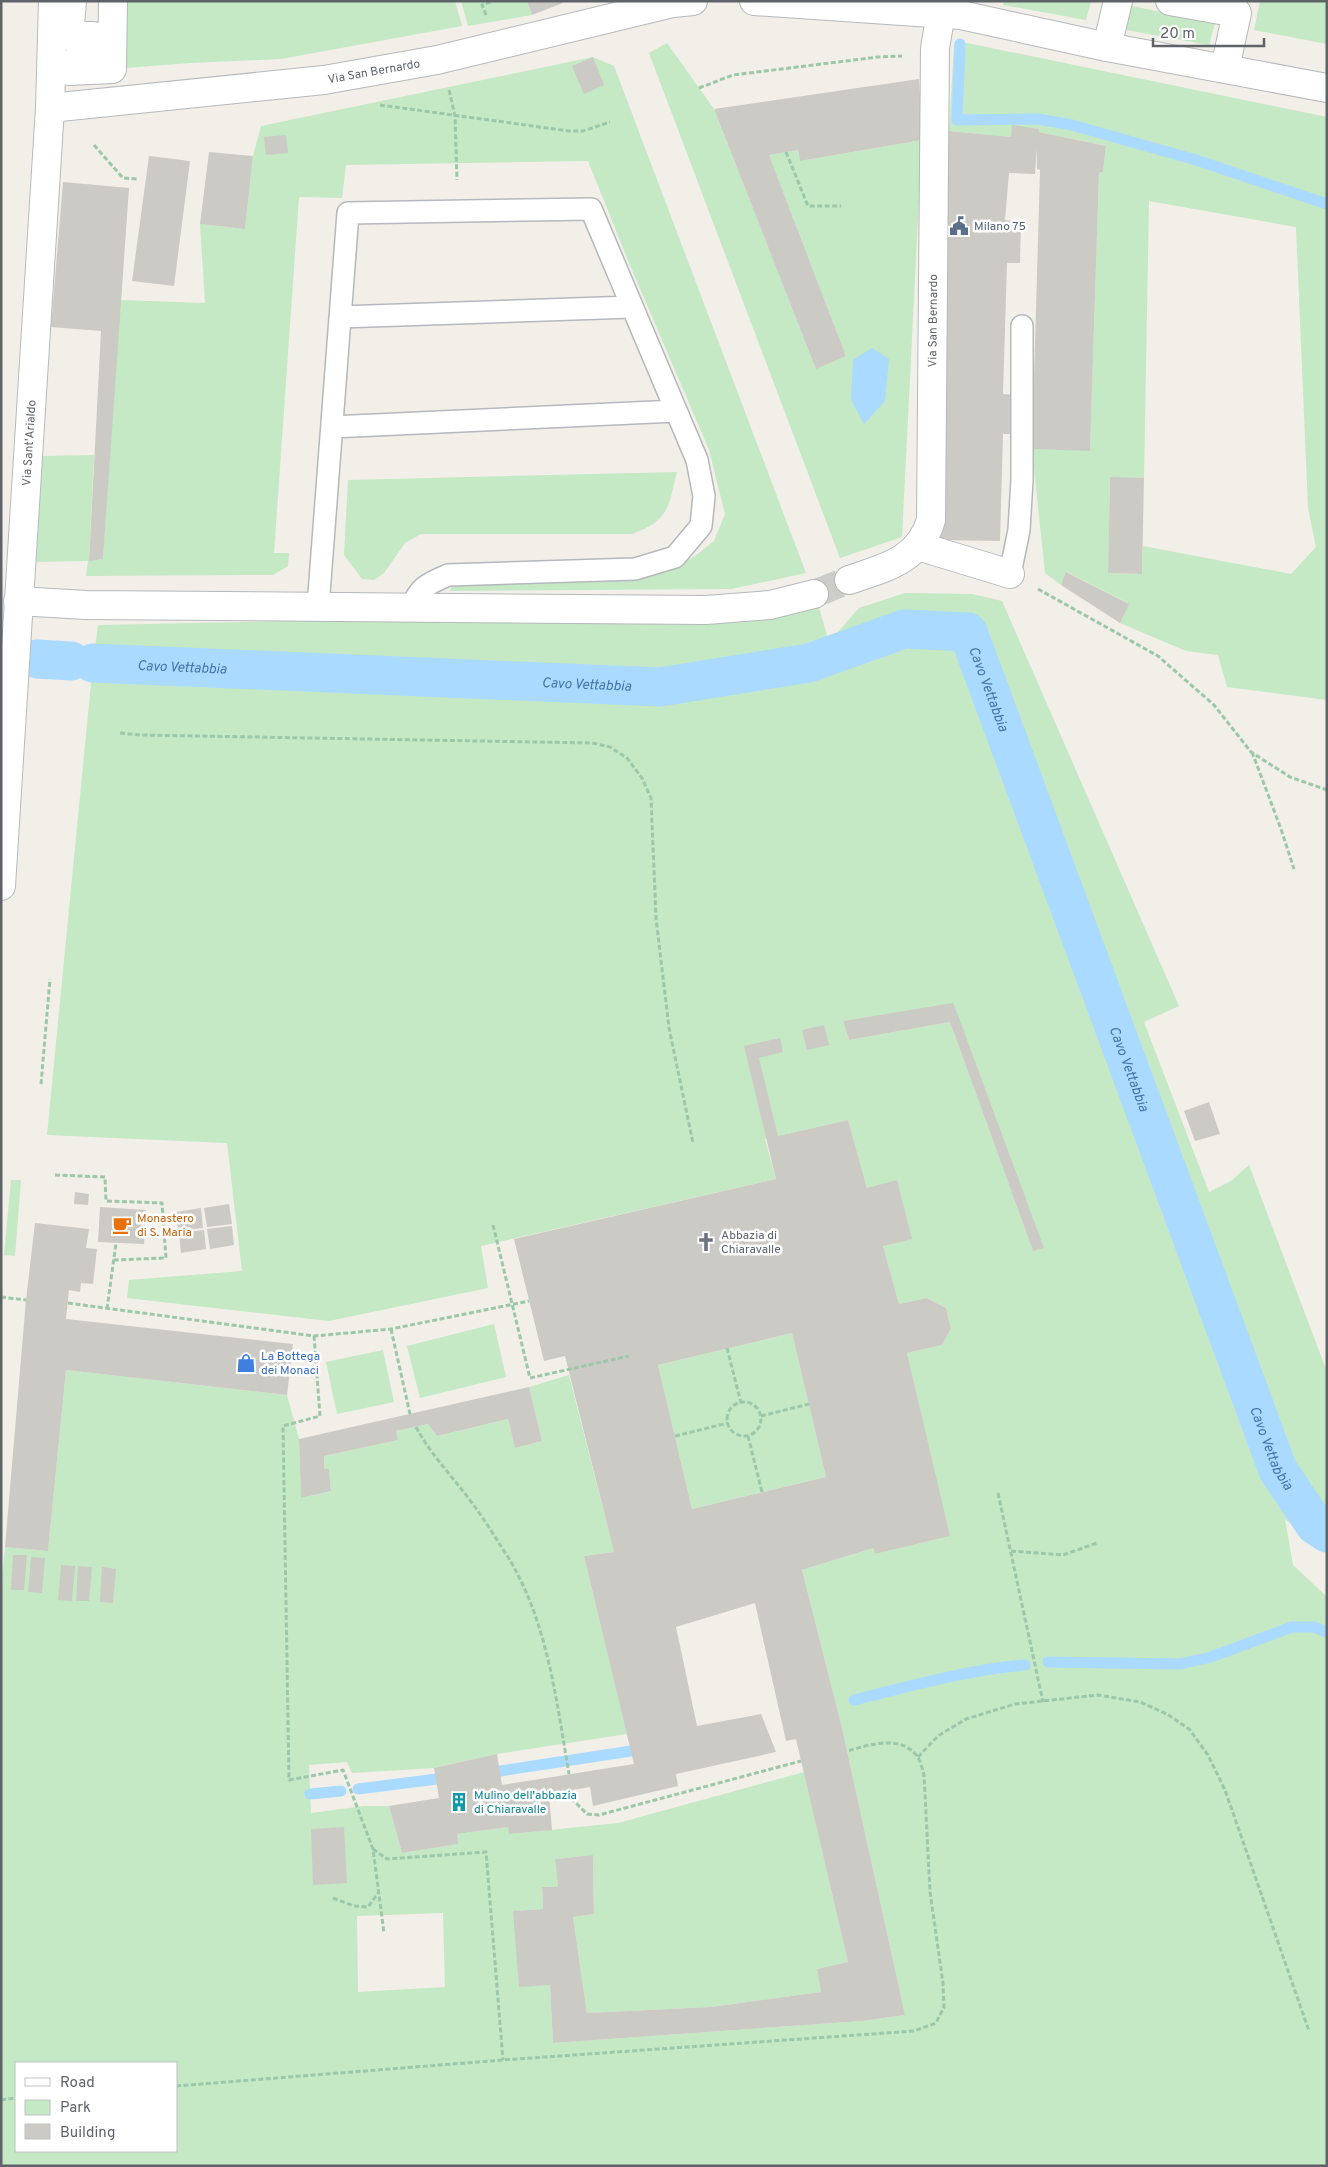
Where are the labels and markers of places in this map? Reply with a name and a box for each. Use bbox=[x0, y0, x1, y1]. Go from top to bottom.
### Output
public building icon: Milano 75 bbox=[948, 215, 970, 237]
place label: Milano 75 bbox=[974, 219, 1026, 235]
place label: Monastero di S. Maria bbox=[137, 1211, 194, 1241]
cafe icon: Monastero di S. Maria bbox=[111, 1214, 133, 1236]
place label: Abbazia di Chiaravalle bbox=[721, 1228, 781, 1258]
church icon: Abbazia di Chiaravalle bbox=[695, 1231, 717, 1253]
place label: La Bottega dei Monaci bbox=[261, 1349, 320, 1379]
shop icon: La Bottega dei Monaci bbox=[235, 1352, 257, 1374]
place label: Mulino dell'abbazia di Chiaravalle bbox=[474, 1788, 577, 1818]
building icon: Mulino dell'abbazia di Chiaravalle bbox=[448, 1791, 470, 1813]

